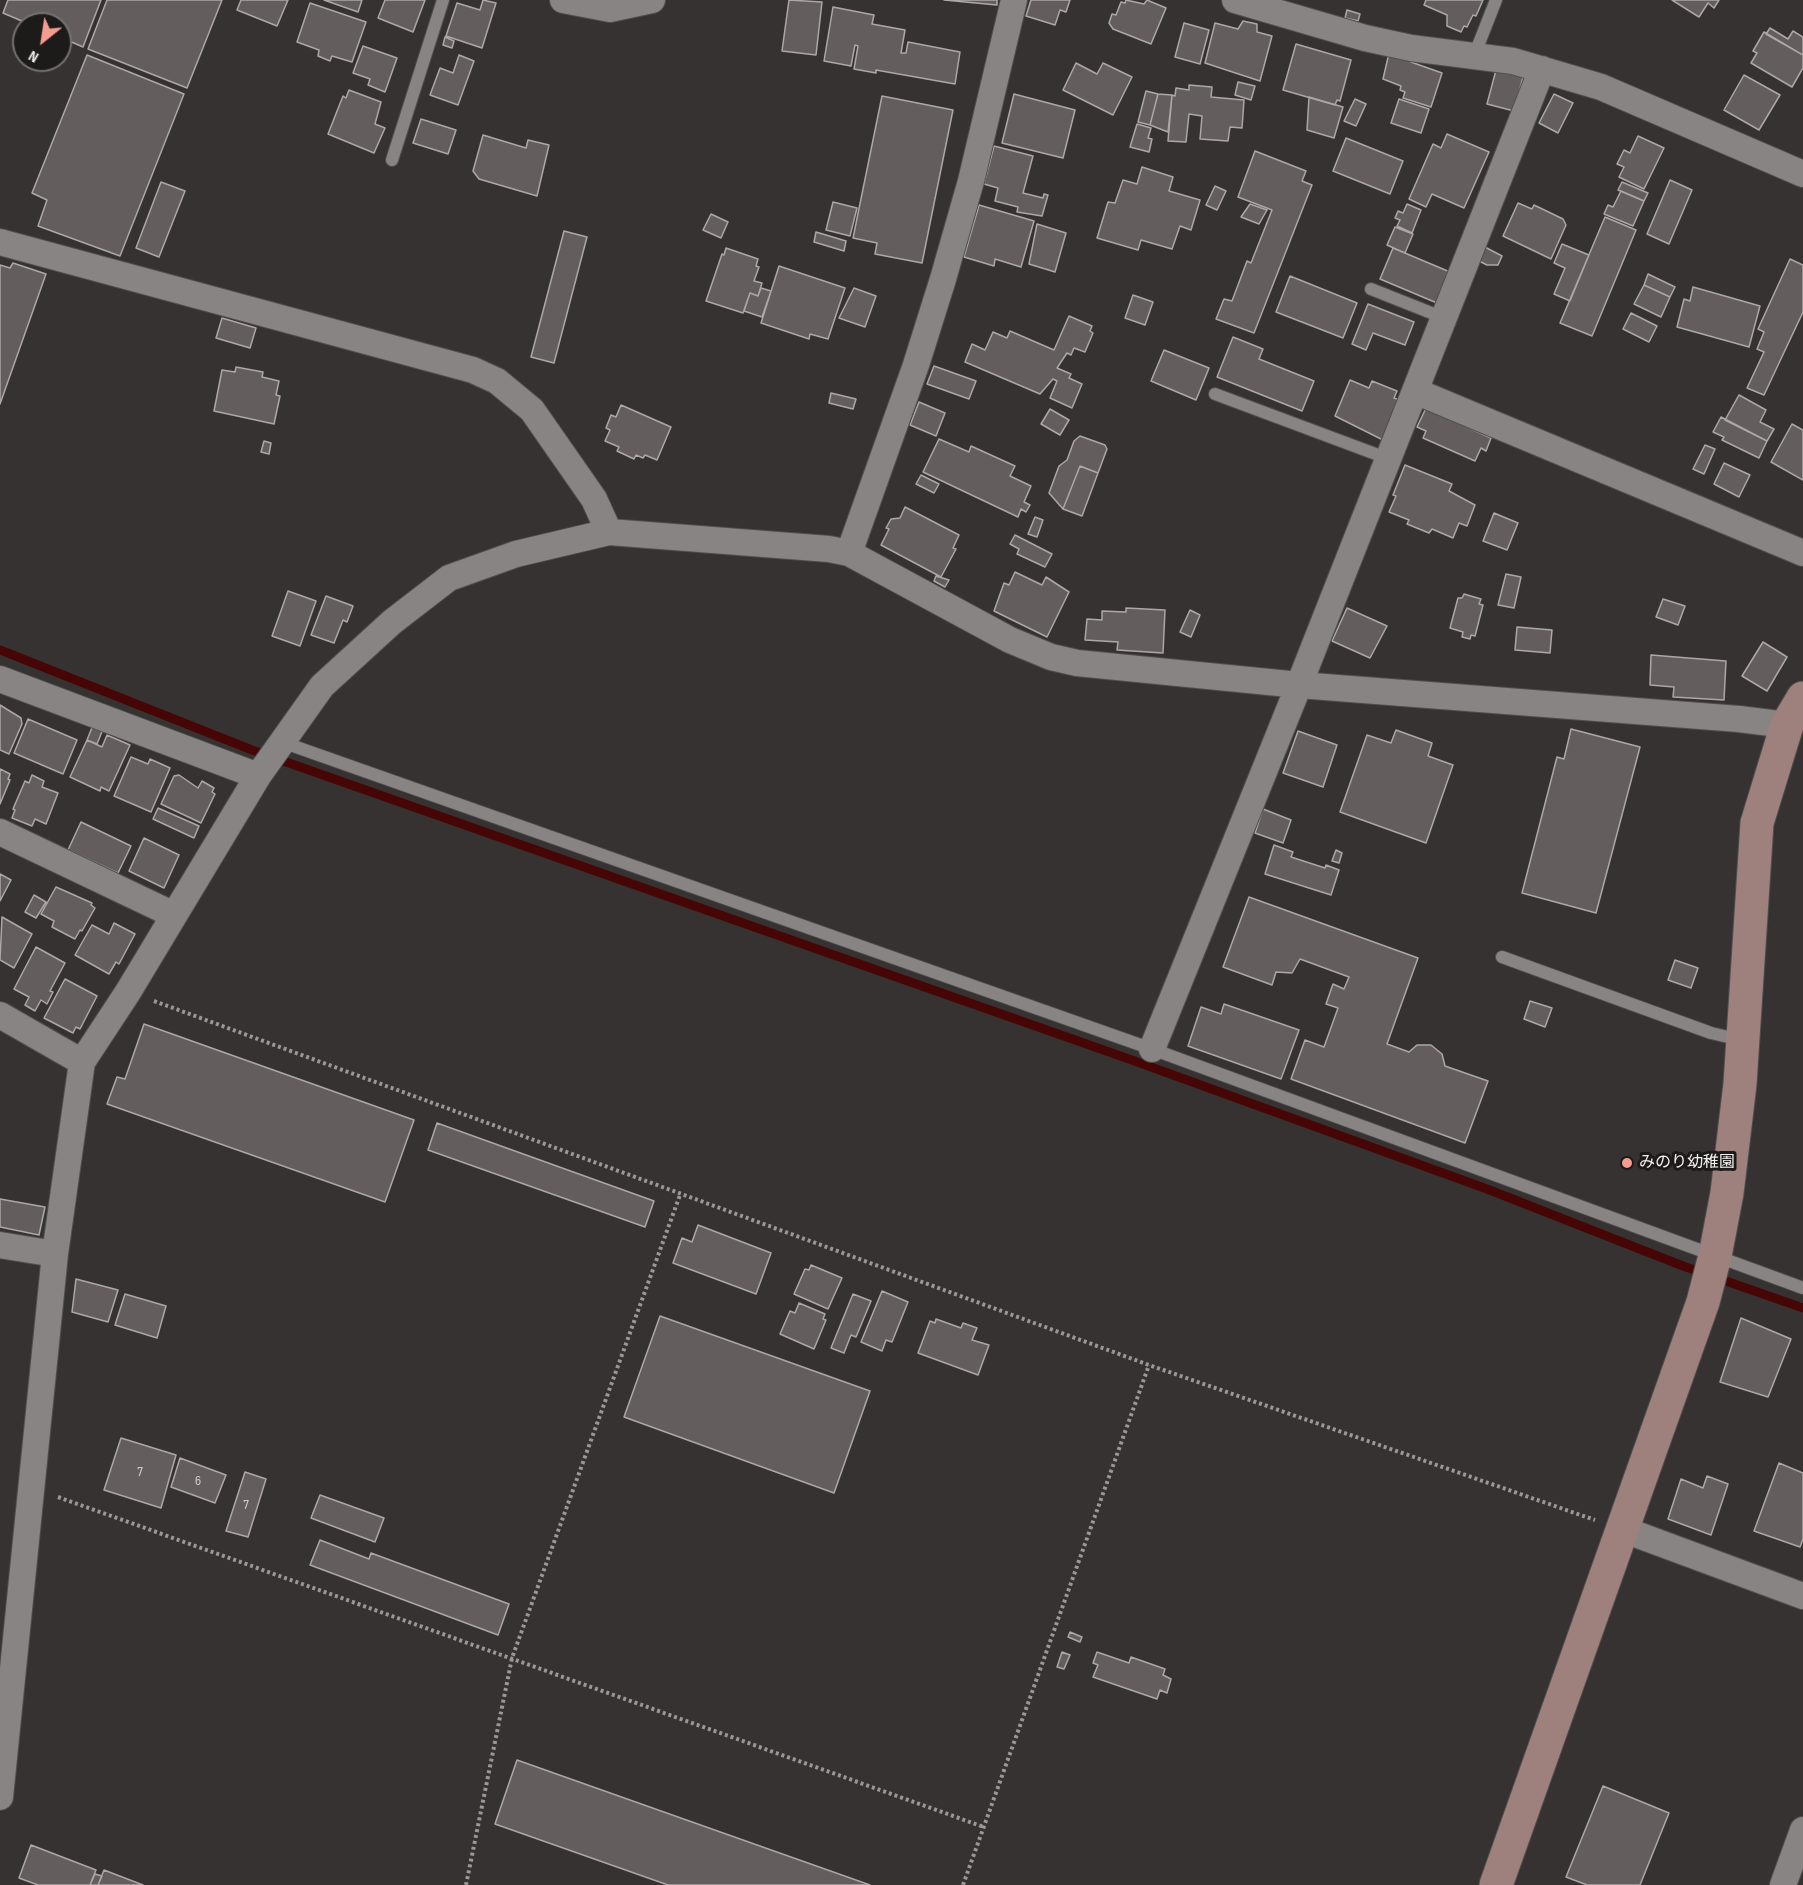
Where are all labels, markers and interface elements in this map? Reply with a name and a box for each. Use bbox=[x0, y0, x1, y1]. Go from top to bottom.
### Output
north arrow bbox=[12, 12, 72, 72]
text: N bbox=[25, 46, 42, 67]
place label: みのり幼稚園 bbox=[1639, 1153, 1735, 1173]
marker: みのり幼稚園 bbox=[1620, 1156, 1634, 1170]
house number: 7 bbox=[137, 1464, 143, 1480]
house number: 6 bbox=[195, 1473, 201, 1489]
house number: 7 bbox=[243, 1497, 249, 1513]

